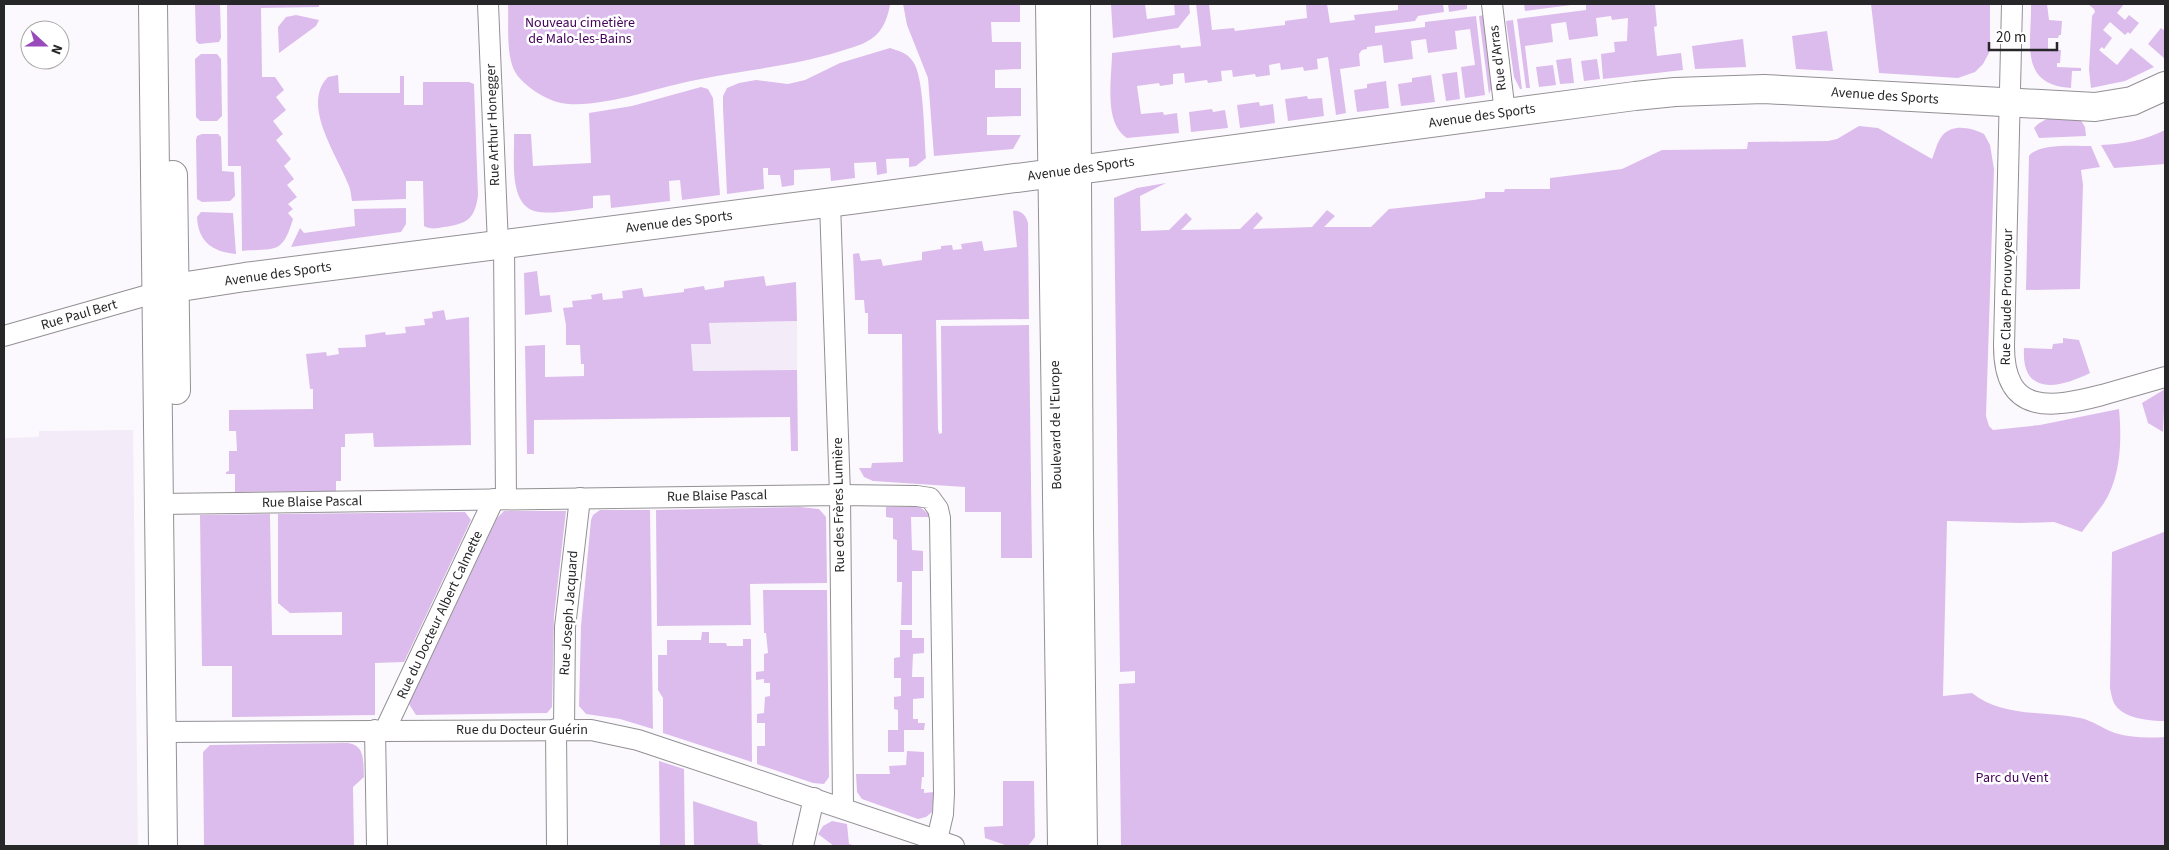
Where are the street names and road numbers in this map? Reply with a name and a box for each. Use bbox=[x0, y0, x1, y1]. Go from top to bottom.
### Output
street label: Rue d'Arras bbox=[1484, 24, 1512, 92]
street label: Rue Arthur Honegger bbox=[481, 63, 505, 186]
street label: Avenue des Sports bbox=[1831, 82, 1939, 110]
street label: Avenue des Sports bbox=[1427, 99, 1537, 133]
street label: Avenue des Sports bbox=[1026, 152, 1136, 186]
street label: Avenue des Sports bbox=[624, 206, 734, 238]
street label: Rue Claude Prouvoyeur bbox=[1996, 228, 2018, 366]
street label: Avenue des Sports bbox=[223, 257, 333, 291]
street label: Rue Paul Bert bbox=[39, 295, 120, 335]
street label: Boulevard de l'Europe bbox=[1045, 360, 1067, 490]
street label: Rue des Frères Lumière bbox=[828, 437, 850, 573]
street label: Rue Blaise Pascal bbox=[667, 485, 768, 507]
street label: Rue Blaise Pascal bbox=[262, 491, 363, 513]
street label: Rue du Docteur Albert Calmette bbox=[392, 527, 488, 703]
street label: Rue Joseph Jacquard bbox=[555, 550, 583, 676]
street label: Rue du Docteur Guérin bbox=[456, 720, 588, 740]

